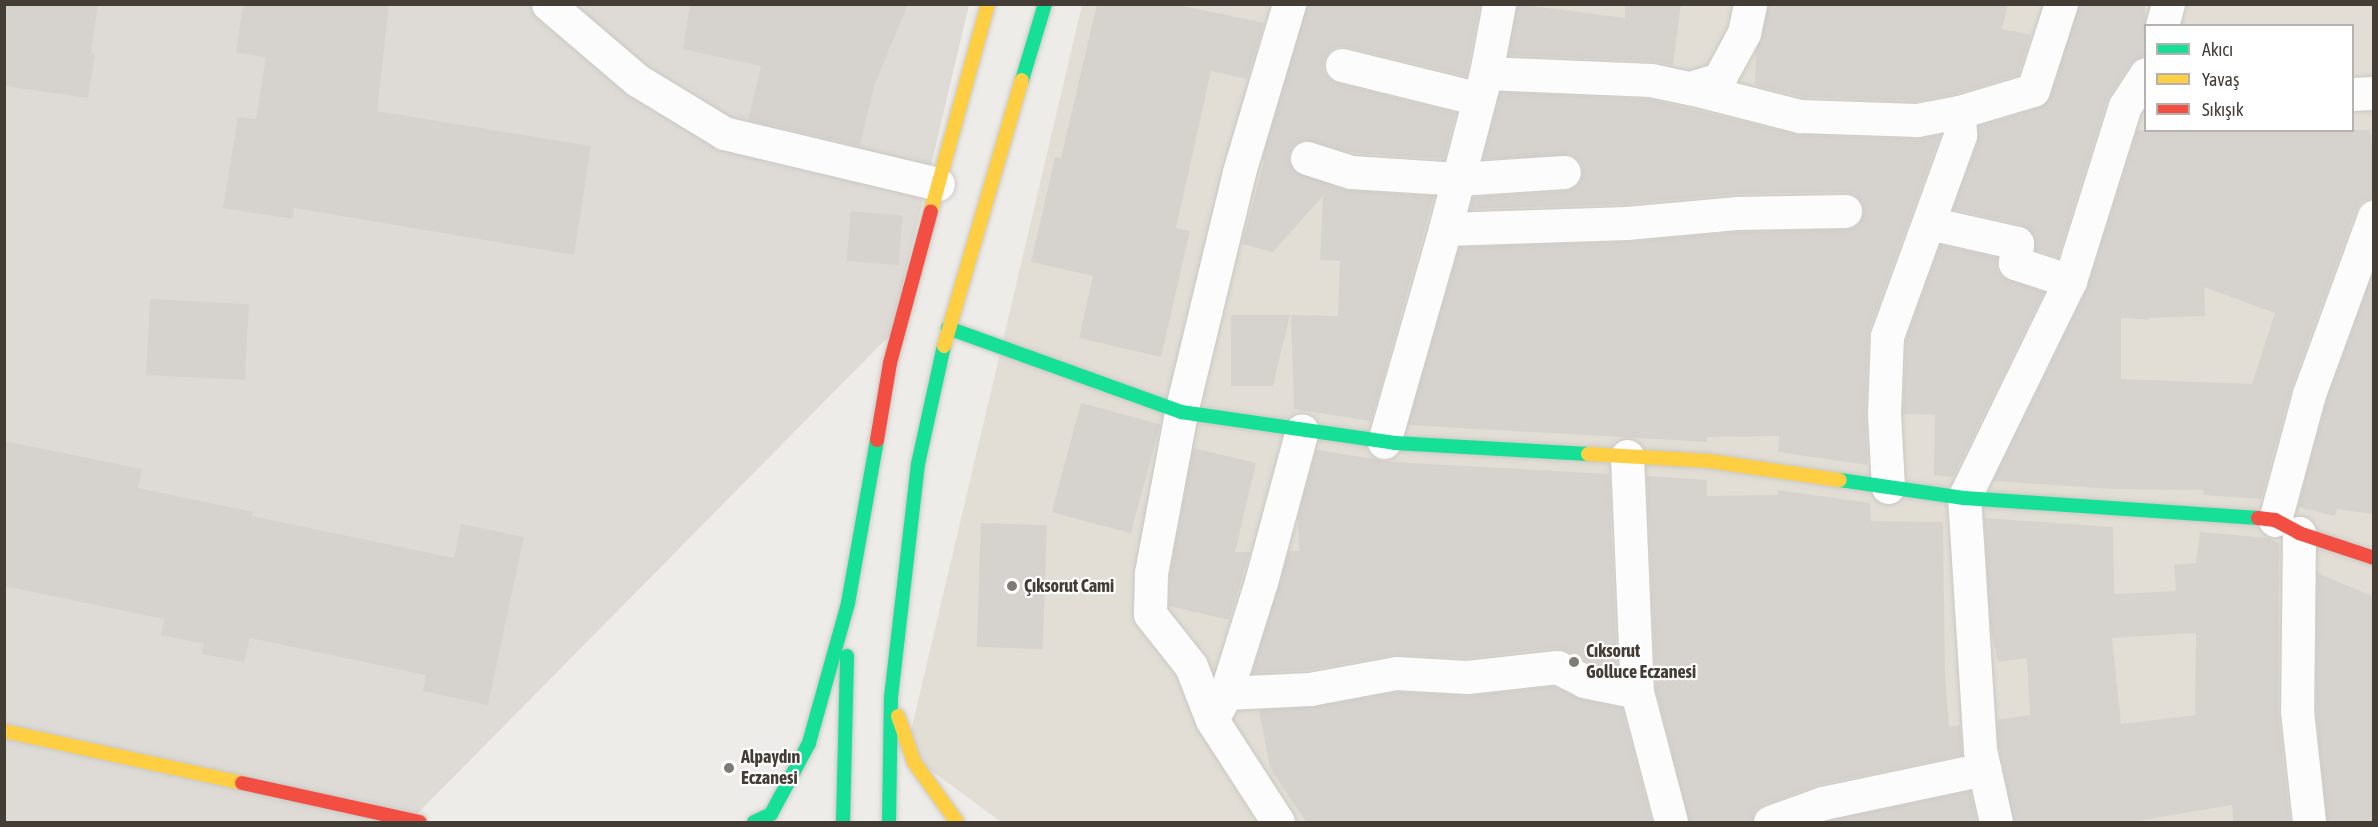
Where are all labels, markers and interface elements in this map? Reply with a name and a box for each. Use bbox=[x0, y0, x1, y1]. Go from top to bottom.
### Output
legend bbox=[2144, 24, 2354, 132]
text: Akıcı bbox=[2202, 39, 2233, 60]
text: Yavaş bbox=[2202, 69, 2239, 90]
text: Sıkışık bbox=[2202, 99, 2244, 120]
place label: Çıksorut Cami bbox=[1024, 575, 1114, 597]
marker: Çıksorut Cami bbox=[1005, 579, 1019, 593]
place label: Cıksorut Golluce Eczanesi bbox=[1586, 641, 1696, 684]
marker: Cıksorut Golluce Eczanesi bbox=[1567, 655, 1581, 669]
place label: Alpaydın Eczanesi bbox=[741, 747, 800, 789]
marker: Alpaydın Eczanesi bbox=[722, 761, 736, 775]

